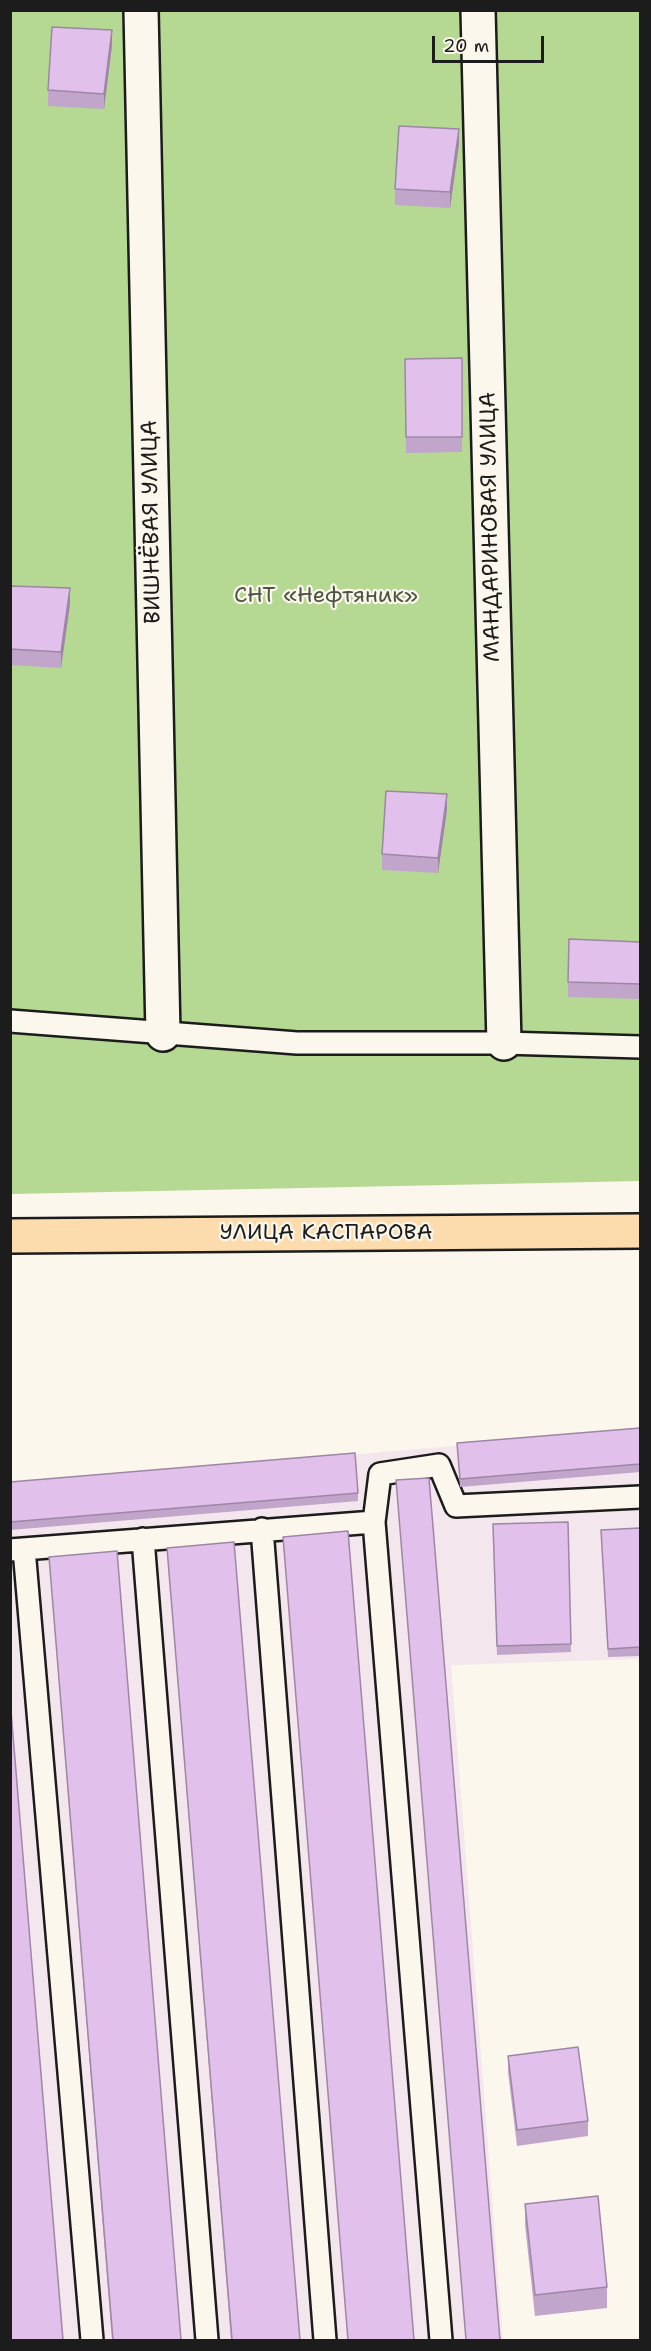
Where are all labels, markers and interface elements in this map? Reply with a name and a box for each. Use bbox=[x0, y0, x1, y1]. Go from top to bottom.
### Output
scale bar bbox=[435, 24, 548, 62]
text: 20 m bbox=[443, 34, 489, 58]
street label: МАНДАРИНОВАЯ УЛИЦА bbox=[475, 392, 507, 662]
street label: ВИШНЁВАЯ УЛИЦА bbox=[137, 420, 167, 624]
park label: СНТ «Нефтяник» bbox=[234, 583, 418, 609]
street label: УЛИЦА КАСПАРОВА bbox=[220, 1220, 432, 1246]

